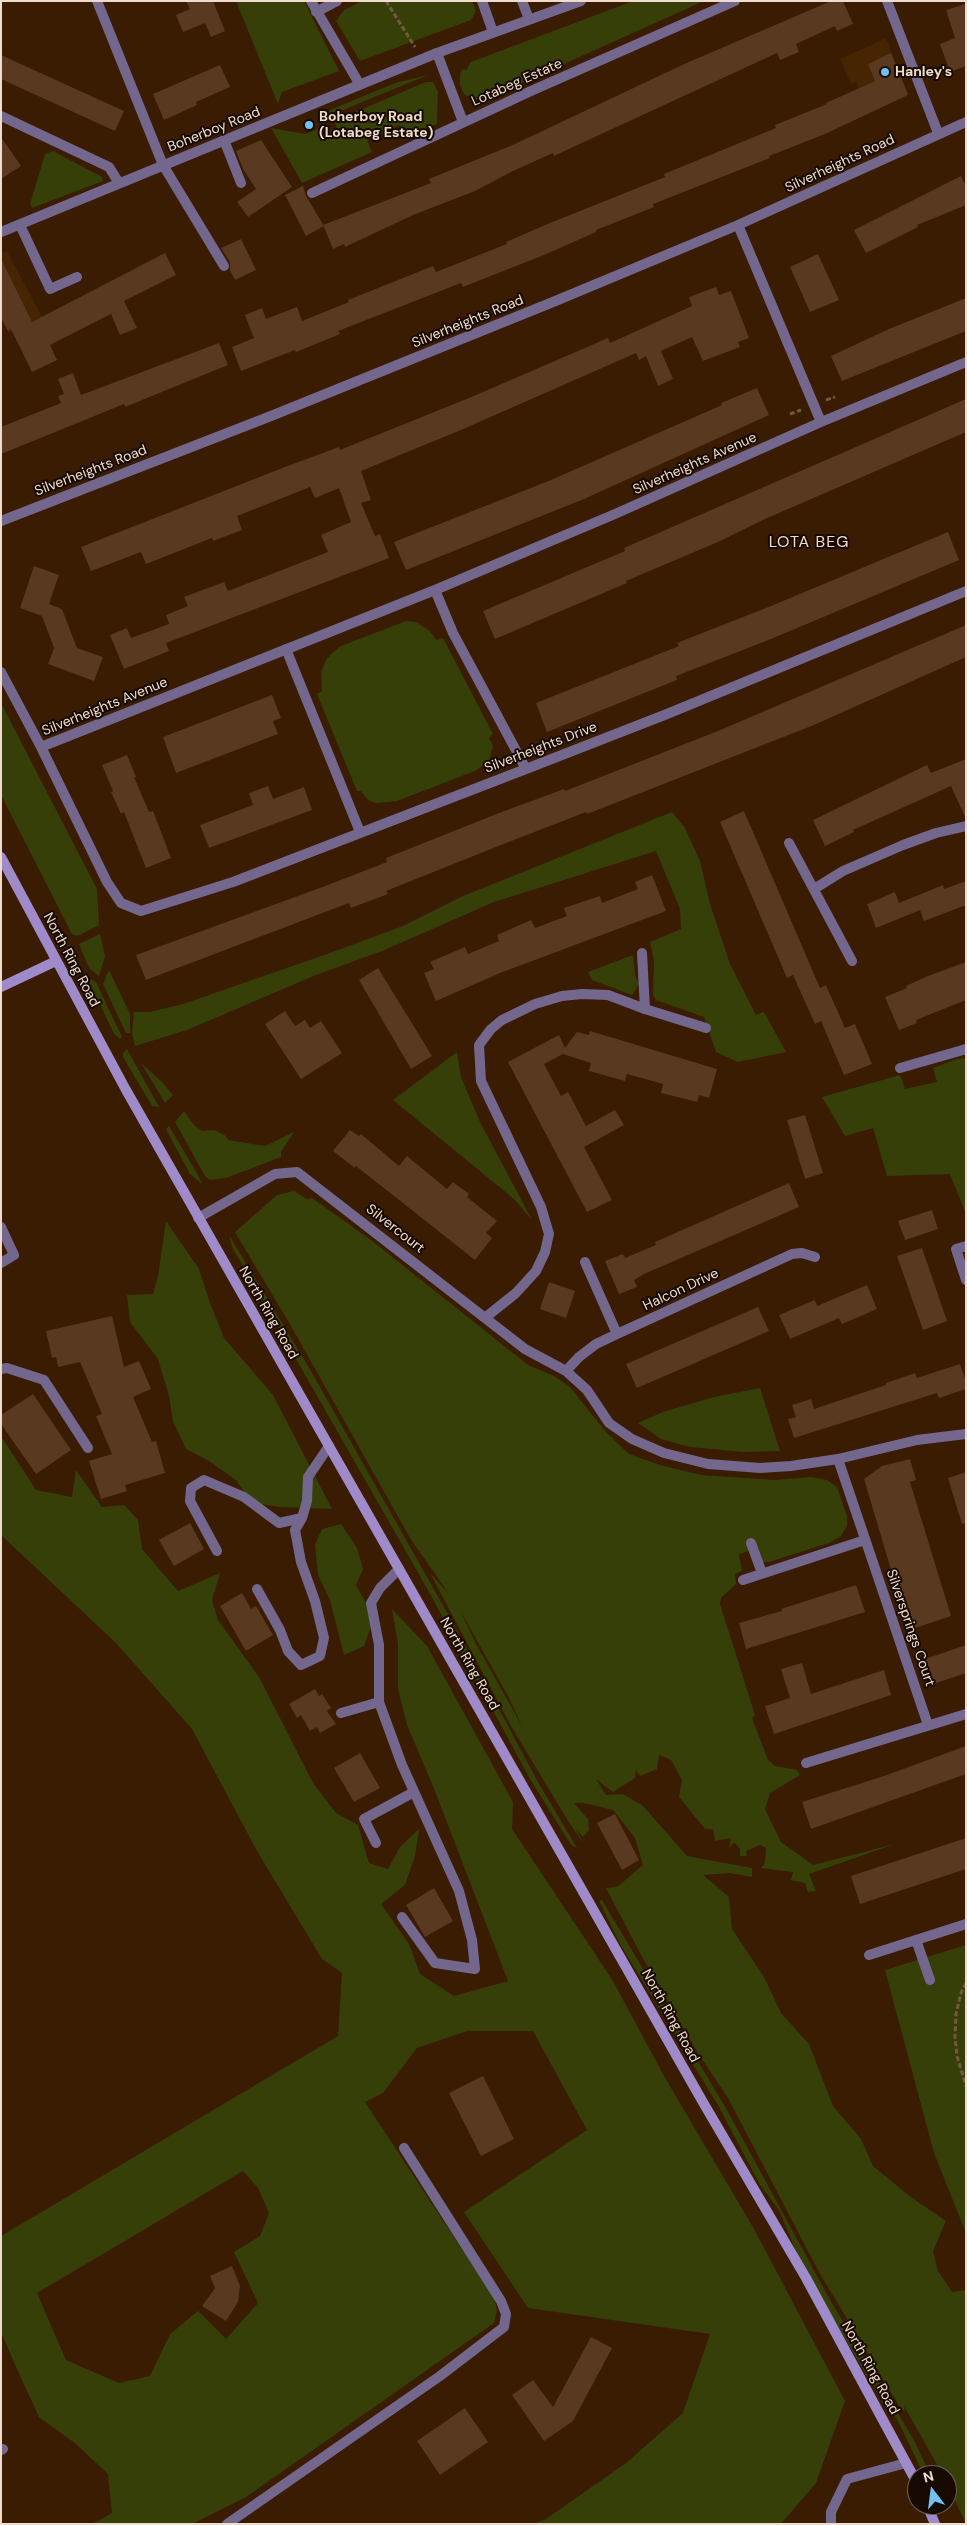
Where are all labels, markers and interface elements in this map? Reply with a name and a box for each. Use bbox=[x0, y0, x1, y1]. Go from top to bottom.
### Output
street label: Lotabeg Estate bbox=[469, 56, 565, 110]
place label: Hanley's bbox=[895, 64, 952, 80]
marker: Hanley's bbox=[879, 66, 891, 78]
street label: Boherboy Road bbox=[165, 104, 263, 156]
place label: Boherboy Road (Lotabeg Estate) bbox=[319, 109, 433, 142]
marker: Boherboy Road (Lotabeg Estate) bbox=[303, 119, 315, 131]
street label: Silverheights Road bbox=[783, 131, 897, 197]
street label: Silverheights Road bbox=[410, 292, 526, 352]
street label: Silverheights Avenue bbox=[630, 429, 760, 499]
street label: Silverheights Road bbox=[33, 442, 149, 500]
district label: LOTA BEG bbox=[768, 533, 850, 553]
street label: Silverheights Avenue bbox=[40, 674, 170, 740]
street label: Silverheights Drive bbox=[482, 719, 600, 777]
street label: North Ring Road bbox=[39, 910, 103, 1010]
street label: Silvercourt bbox=[362, 1201, 428, 1257]
street label: North Ring Road bbox=[235, 1264, 301, 1362]
street label: Halcon Drive bbox=[641, 1265, 721, 1315]
street label: Silversprings Court bbox=[882, 1567, 938, 1689]
street label: North Ring Road bbox=[436, 1615, 502, 1713]
street label: North Ring Road bbox=[637, 1966, 703, 2066]
street label: North Ring Road bbox=[837, 2318, 903, 2418]
north arrow bbox=[907, 2465, 957, 2515]
text: N bbox=[921, 2466, 936, 2486]

